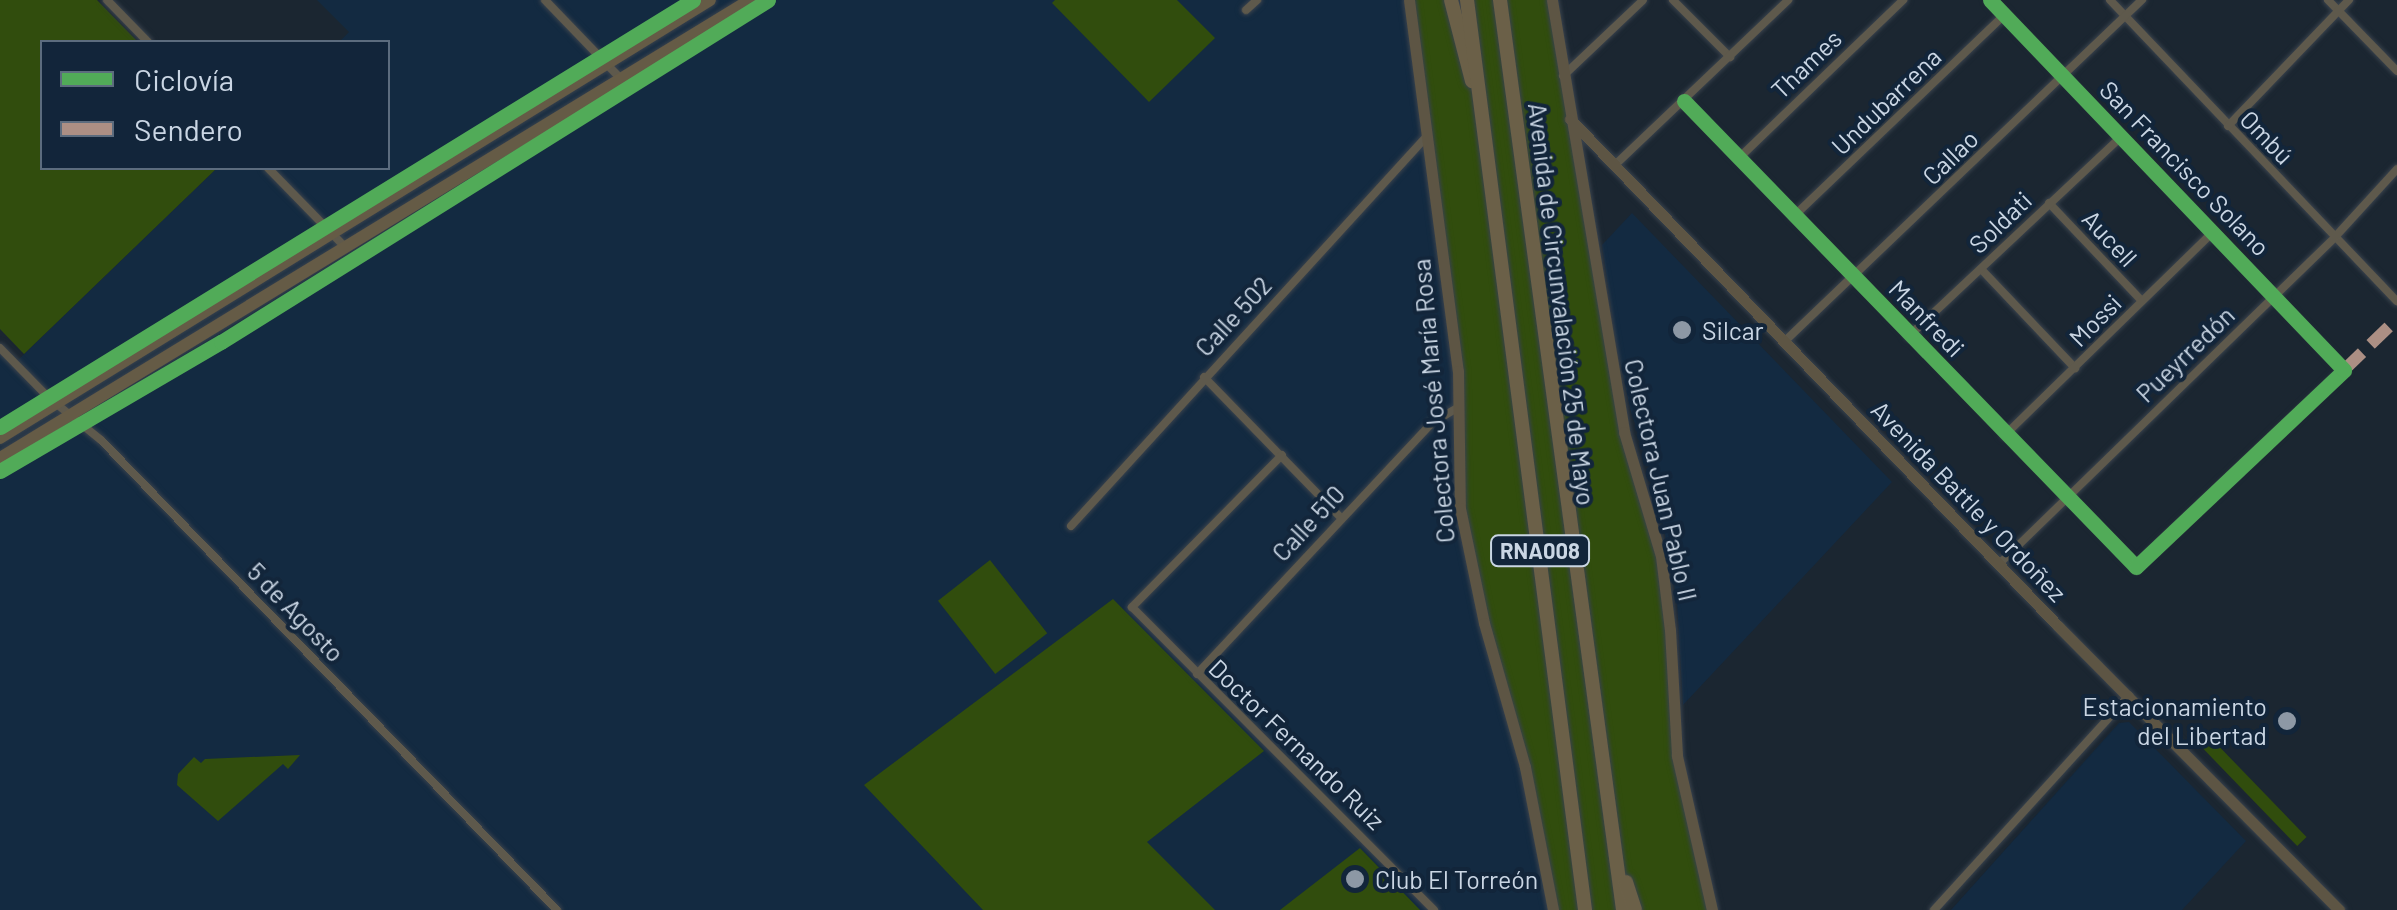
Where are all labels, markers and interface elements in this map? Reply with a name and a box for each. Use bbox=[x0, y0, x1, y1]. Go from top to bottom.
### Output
street label: Thames bbox=[1765, 23, 1847, 105]
legend bbox=[40, 40, 390, 170]
street label: Undubarrena bbox=[1825, 41, 1947, 161]
text: Ciclovía bbox=[134, 61, 234, 97]
street label: San Francisco Solano bbox=[2094, 74, 2276, 262]
street label: Avenida de Circunvalación 25 de Mayo bbox=[1522, 101, 1602, 507]
street label: Ombú bbox=[2234, 104, 2300, 170]
text: Sendero bbox=[134, 111, 243, 147]
street label: Callao bbox=[1916, 123, 1984, 191]
street label: Soldati bbox=[1962, 185, 2038, 259]
street label: Aucell bbox=[2076, 204, 2144, 272]
street label: Colectora José María Rosa bbox=[1406, 258, 1460, 544]
street label: Calle 502 bbox=[1189, 270, 1277, 362]
street label: Manfredi bbox=[1883, 273, 1971, 363]
street label: Mossi bbox=[2063, 288, 2127, 352]
street label: Pueyrredón bbox=[2130, 300, 2240, 408]
place label: Silcar bbox=[1702, 315, 1764, 345]
marker: Silcar bbox=[1671, 319, 1693, 341]
street label: Colectora Juan Pablo II bbox=[1619, 356, 1703, 604]
street label: Avenida Battle y Ordoñez bbox=[1865, 394, 2073, 608]
street label: Calle 510 bbox=[1265, 479, 1351, 567]
road number: RNA008 bbox=[1490, 534, 1590, 568]
street label: 5 de Agosto bbox=[242, 556, 350, 668]
street label: Doctor Fernando Ruiz bbox=[1203, 653, 1391, 835]
place label: Estacionamiento del Libertad bbox=[2083, 692, 2267, 751]
marker: Estacionamiento del Libertad bbox=[2276, 710, 2298, 732]
place label: Club El Torreón bbox=[1375, 864, 1538, 894]
marker: Club El Torreón bbox=[1344, 868, 1366, 890]

